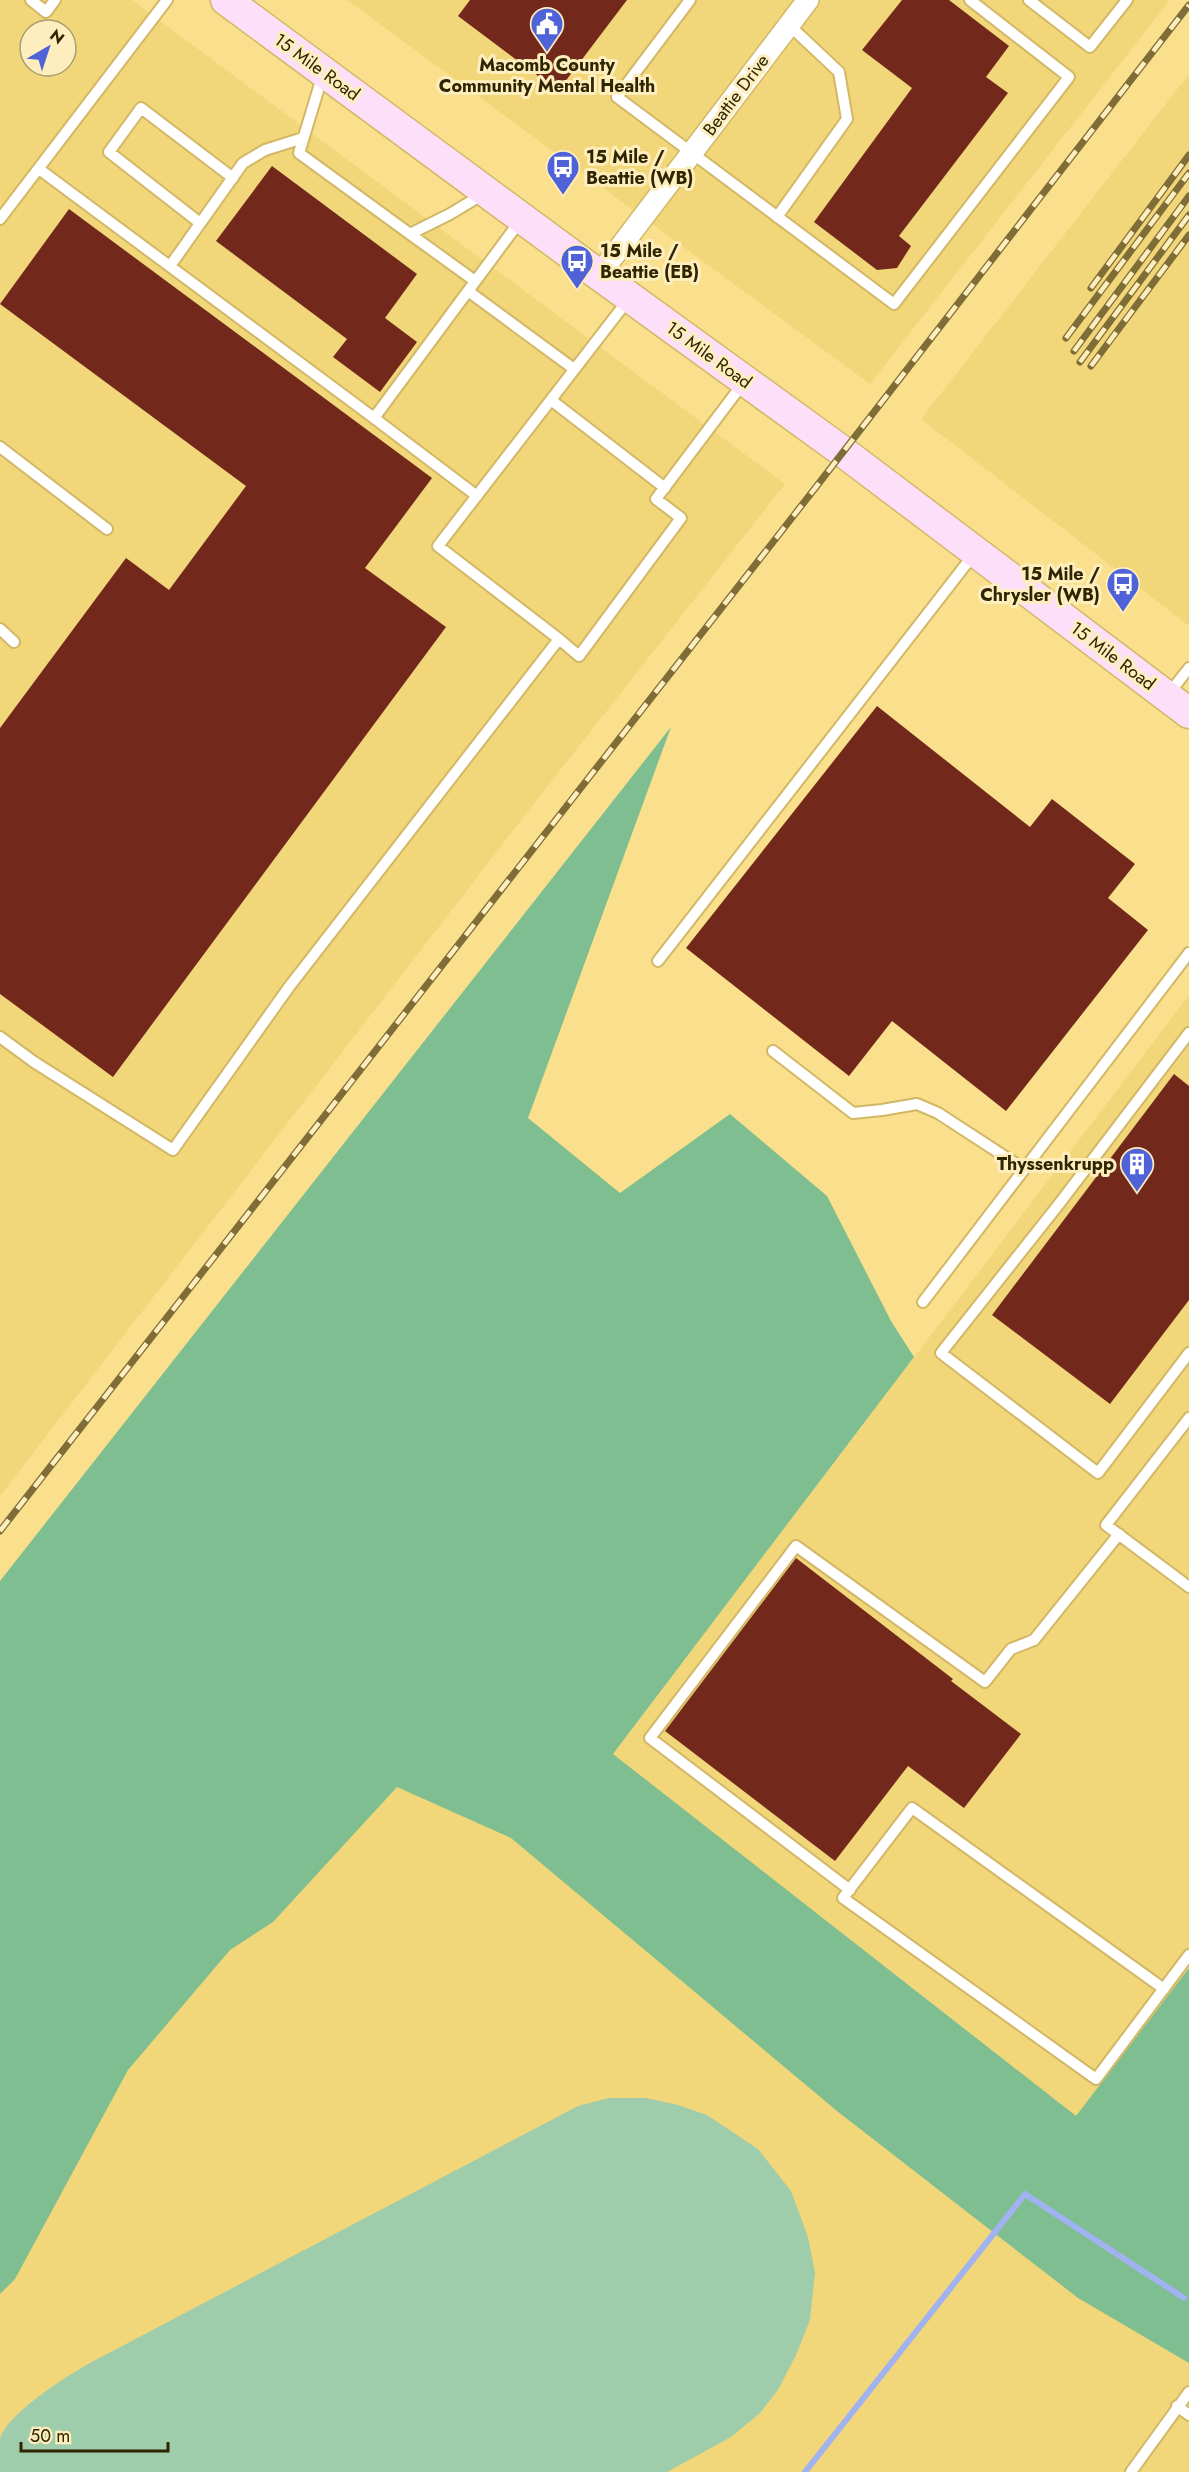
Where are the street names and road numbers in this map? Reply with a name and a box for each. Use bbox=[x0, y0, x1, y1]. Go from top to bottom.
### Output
street label: 15 Mile Road bbox=[269, 27, 365, 107]
street label: Beattie Drive bbox=[697, 49, 775, 141]
street label: 15 Mile Road bbox=[661, 315, 757, 395]
street label: 15 Mile Road bbox=[1065, 615, 1161, 697]

